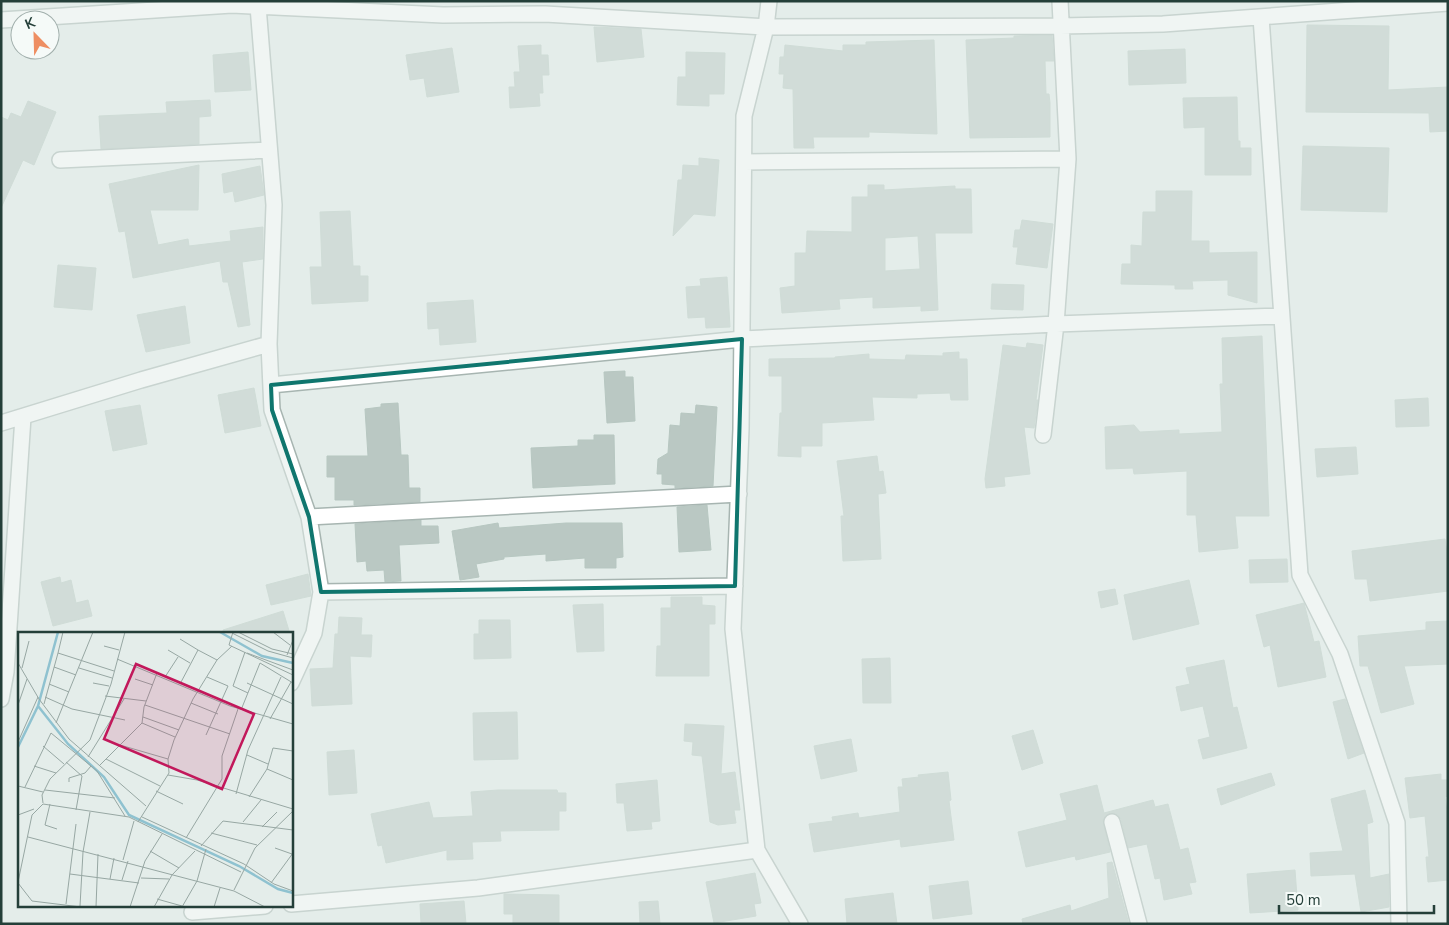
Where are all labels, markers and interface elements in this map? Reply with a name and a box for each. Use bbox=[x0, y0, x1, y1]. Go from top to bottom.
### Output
north arrow bbox=[10, 10, 60, 60]
text: K bbox=[22, 13, 39, 34]
inset map bbox=[18, 632, 292, 908]
scale bar bbox=[1279, 882, 1434, 914]
text: 50 m bbox=[1286, 890, 1321, 910]

